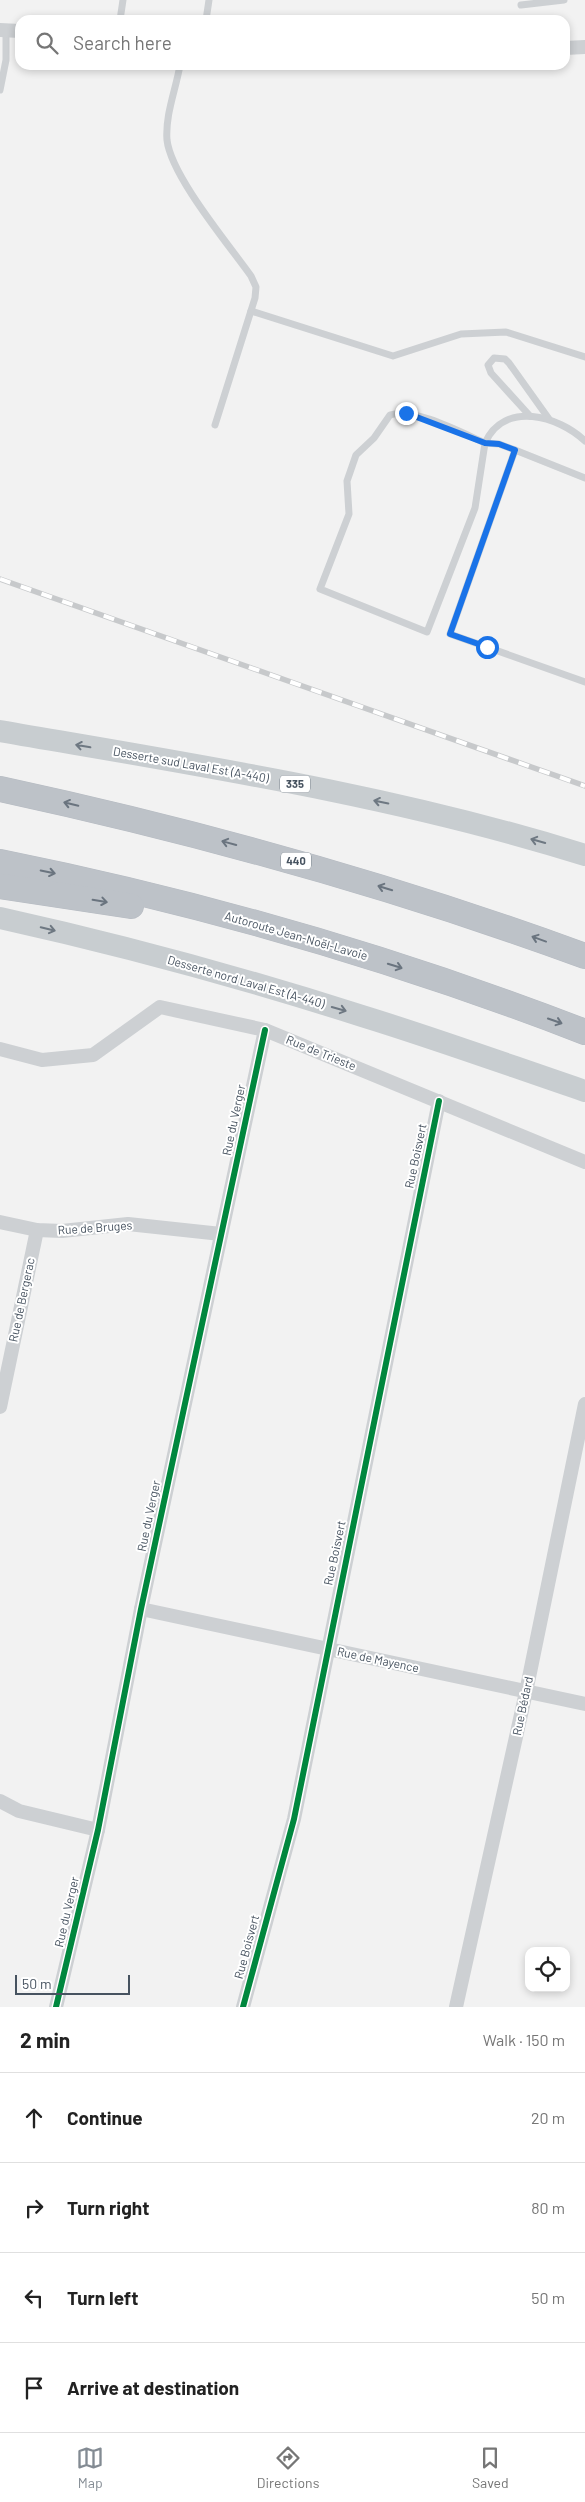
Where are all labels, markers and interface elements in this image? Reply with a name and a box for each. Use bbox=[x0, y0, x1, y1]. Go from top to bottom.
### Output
search box bbox=[15, 15, 570, 70]
icon: search bbox=[33, 29, 61, 57]
text: Search here bbox=[73, 31, 172, 54]
route end bbox=[395, 402, 418, 425]
route start bbox=[476, 636, 499, 659]
one-way arrow bbox=[76, 740, 92, 750]
street label: Desserte sud Laval Est (A-440) bbox=[112, 743, 271, 785]
road number: 335 bbox=[280, 776, 310, 792]
one-way arrow bbox=[373, 796, 389, 806]
one-way arrow bbox=[64, 799, 80, 808]
one-way arrow bbox=[531, 836, 547, 845]
one-way arrow bbox=[221, 838, 237, 847]
road number: 440 bbox=[281, 852, 311, 869]
one-way arrow bbox=[39, 868, 55, 877]
one-way arrow bbox=[378, 883, 393, 892]
one-way arrow bbox=[92, 897, 108, 907]
street label: Autoroute Jean-Noël-Lavoie bbox=[223, 908, 369, 962]
one-way arrow bbox=[39, 925, 55, 934]
one-way arrow bbox=[532, 934, 547, 943]
street label: Desserte nord Laval Est (A-440) bbox=[166, 952, 327, 1010]
one-way arrow bbox=[386, 961, 402, 971]
one-way arrow bbox=[331, 1004, 347, 1014]
one-way arrow bbox=[547, 1017, 563, 1026]
street label: Rue de Trieste bbox=[284, 1032, 358, 1072]
street label: Rue du Verger bbox=[219, 1082, 248, 1157]
street label: Rue Boisvert bbox=[401, 1122, 429, 1189]
street label: Rue de Bruges bbox=[57, 1217, 133, 1237]
street label: Rue de Bergerac bbox=[5, 1256, 37, 1343]
street label: Rue du Verger bbox=[134, 1478, 163, 1553]
street label: Rue Boisvert bbox=[320, 1519, 348, 1586]
street label: Rue de Mayence bbox=[336, 1644, 420, 1675]
street label: Rue Bédard bbox=[509, 1675, 535, 1737]
street label: Rue du Verger bbox=[51, 1874, 81, 1949]
street label: Rue Boisvert bbox=[231, 1913, 261, 1980]
map controls bbox=[525, 1947, 570, 1992]
button: locate bbox=[525, 1947, 570, 1992]
scale bar bbox=[15, 1972, 130, 1995]
text: 50 m bbox=[22, 1975, 51, 1992]
text: 2 min bbox=[20, 2027, 70, 2052]
text: Walk · 150 m bbox=[483, 2030, 565, 2049]
icon: ahead bbox=[20, 2104, 48, 2132]
text: Continue bbox=[67, 2106, 143, 2129]
text: 20 m bbox=[531, 2108, 565, 2127]
icon: right bbox=[20, 2194, 48, 2222]
text: Turn right bbox=[67, 2196, 149, 2219]
text: 80 m bbox=[531, 2198, 565, 2217]
icon: left bbox=[20, 2284, 48, 2312]
text: Turn left bbox=[67, 2286, 138, 2309]
text: 50 m bbox=[531, 2288, 565, 2307]
icon: arrive bbox=[20, 2374, 48, 2402]
text: Arrive at destination bbox=[67, 2376, 239, 2399]
tab: Map bbox=[76, 2444, 104, 2491]
tab: Directions bbox=[257, 2444, 319, 2491]
tab: Saved bbox=[472, 2444, 509, 2491]

